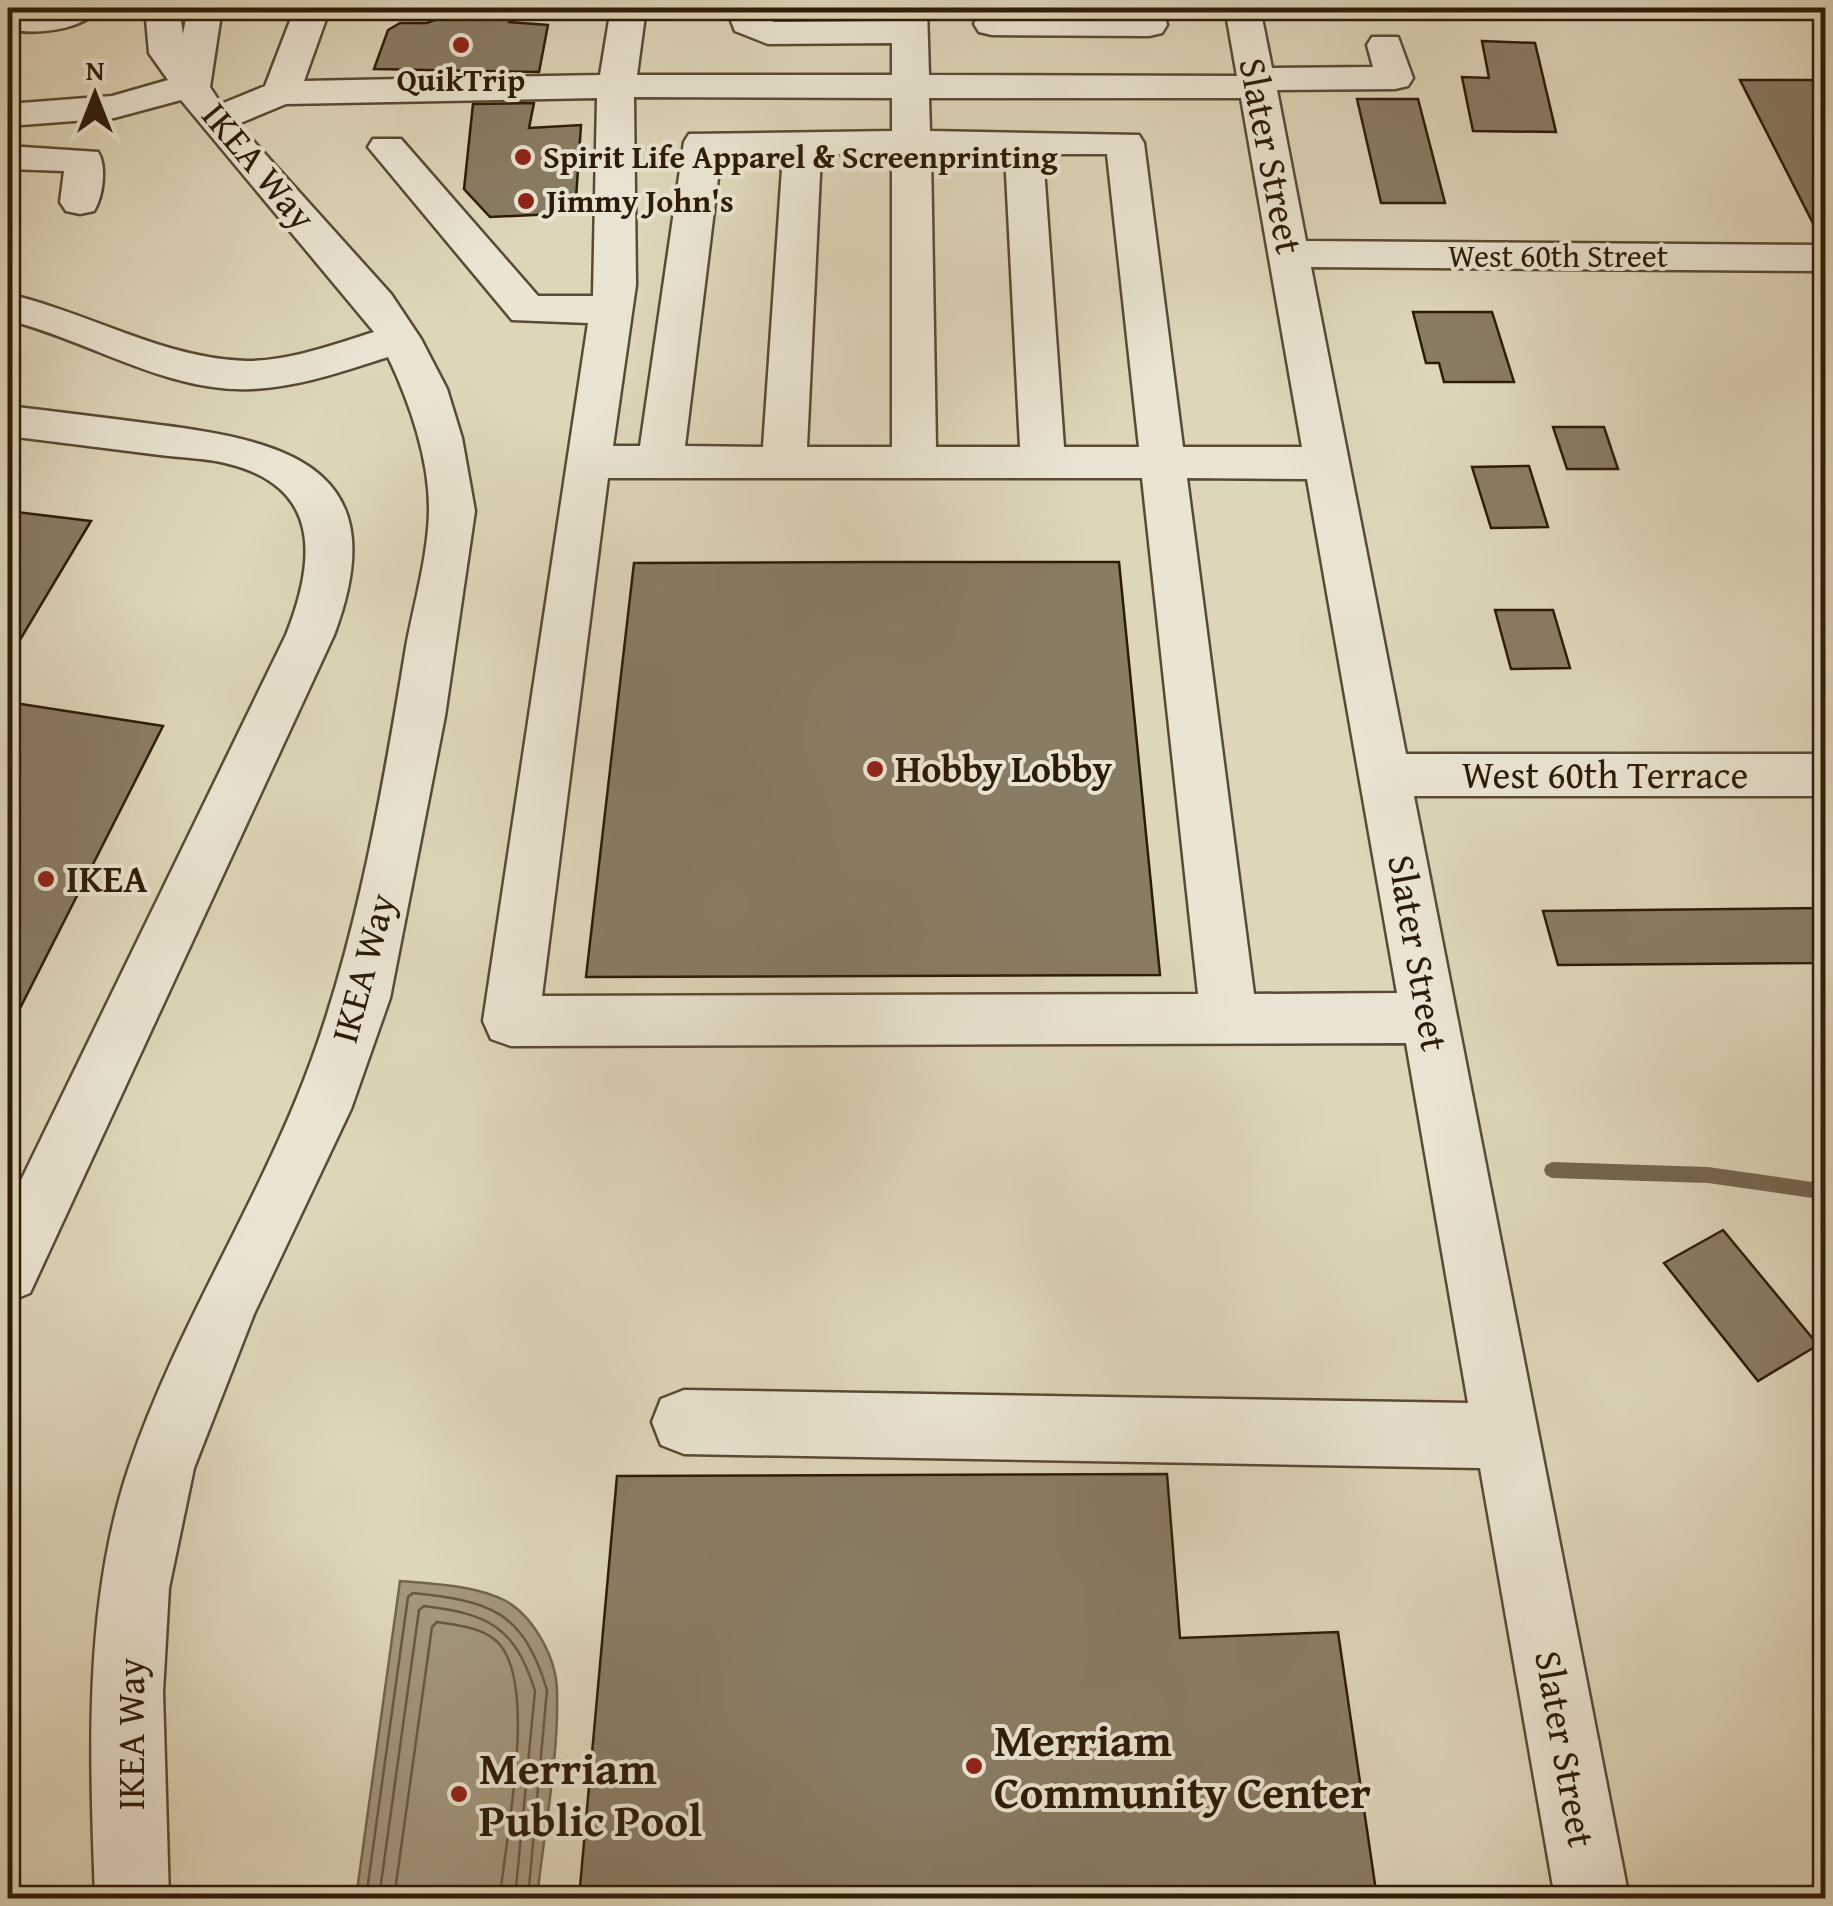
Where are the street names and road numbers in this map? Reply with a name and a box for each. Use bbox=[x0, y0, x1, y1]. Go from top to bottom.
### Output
street label: Slater Street bbox=[1226, 53, 1318, 259]
street label: IKEA Way bbox=[189, 89, 330, 242]
street label: West 60th Street bbox=[1448, 232, 1668, 279]
street label: West 60th Terrace bbox=[1462, 746, 1748, 802]
street label: Slater Street bbox=[1374, 850, 1464, 1055]
street label: IKEA Way bbox=[315, 887, 409, 1049]
street label: Slater Street bbox=[1521, 1646, 1611, 1851]
street label: IKEA Way bbox=[102, 1658, 158, 1810]

